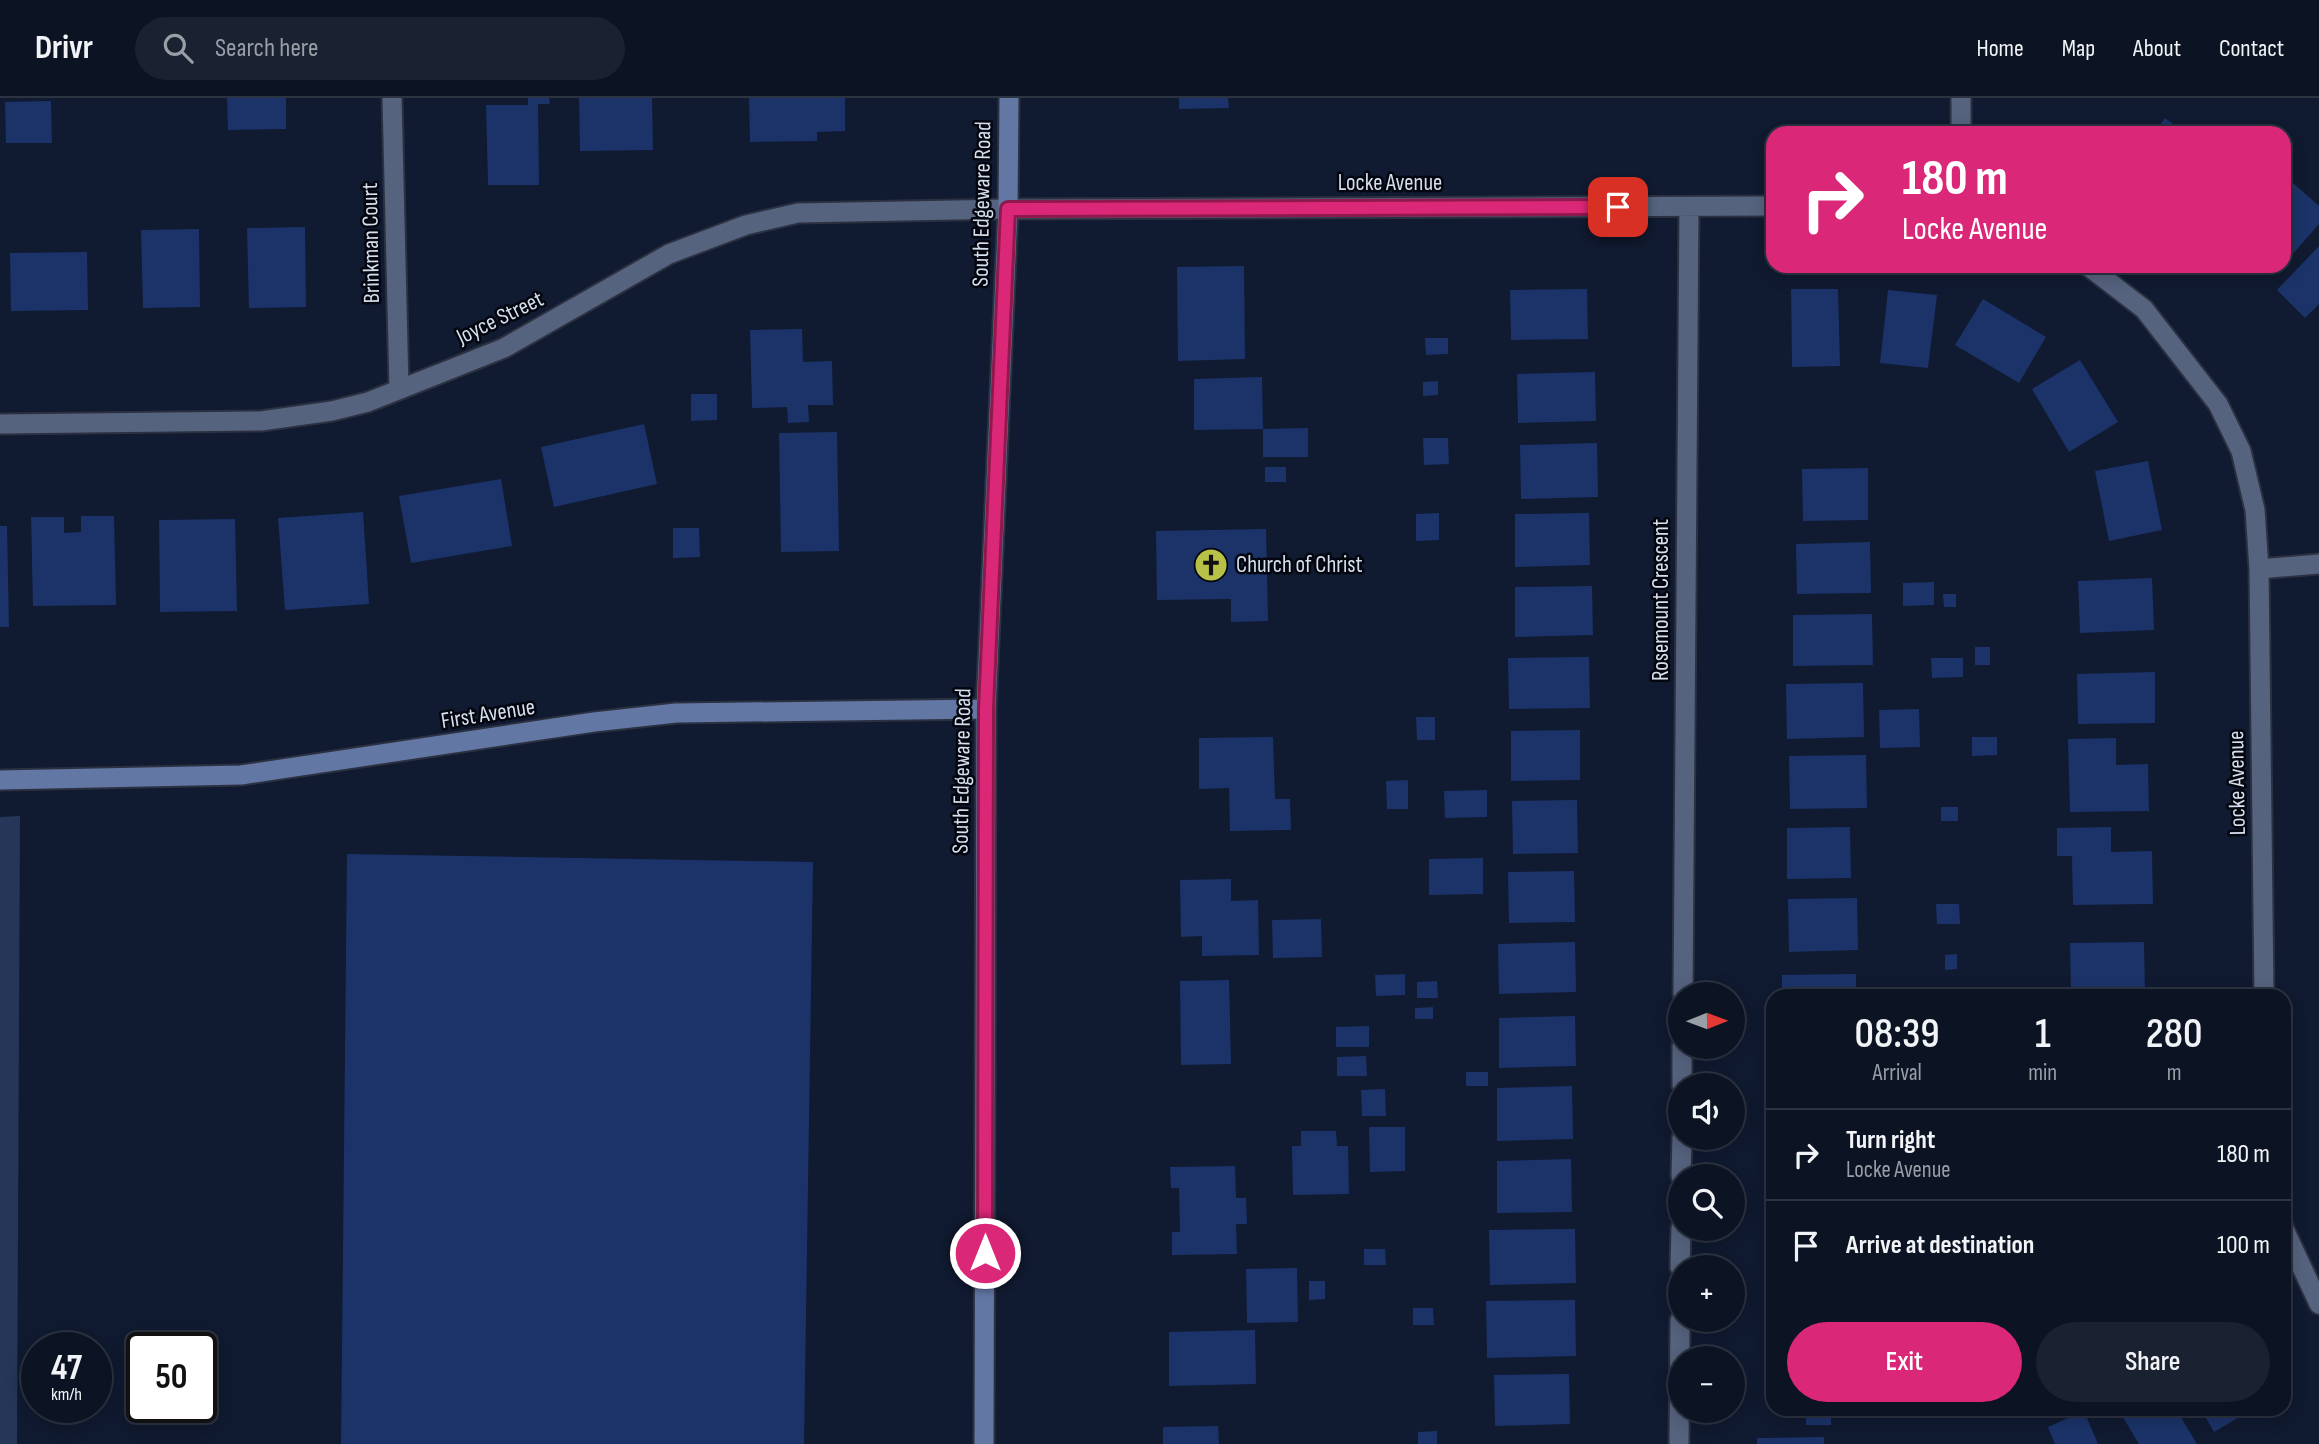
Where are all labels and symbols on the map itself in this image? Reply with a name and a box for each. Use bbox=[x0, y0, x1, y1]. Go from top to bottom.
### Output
street label: South Edgeware Road bbox=[967, 121, 997, 287]
street label: Locke Avenue bbox=[1338, 169, 1442, 197]
pin bbox=[1588, 177, 1648, 237]
street label: Brinkman Court bbox=[356, 182, 386, 304]
street label: Joyce Street bbox=[451, 285, 548, 351]
street label: Rosemount Crescent bbox=[1647, 519, 1675, 681]
church icon: Church of Christ bbox=[1192, 546, 1230, 584]
place label: Church of Christ bbox=[1236, 551, 1362, 579]
street label: South Edgeware Road bbox=[947, 688, 977, 854]
street label: First Avenue bbox=[439, 693, 537, 735]
street label: Locke Avenue bbox=[2222, 730, 2252, 836]
north arrow bbox=[1668, 982, 1745, 1059]
position arrow bbox=[948, 1216, 1022, 1290]
speed limit sign: 50 bbox=[126, 1332, 217, 1423]

